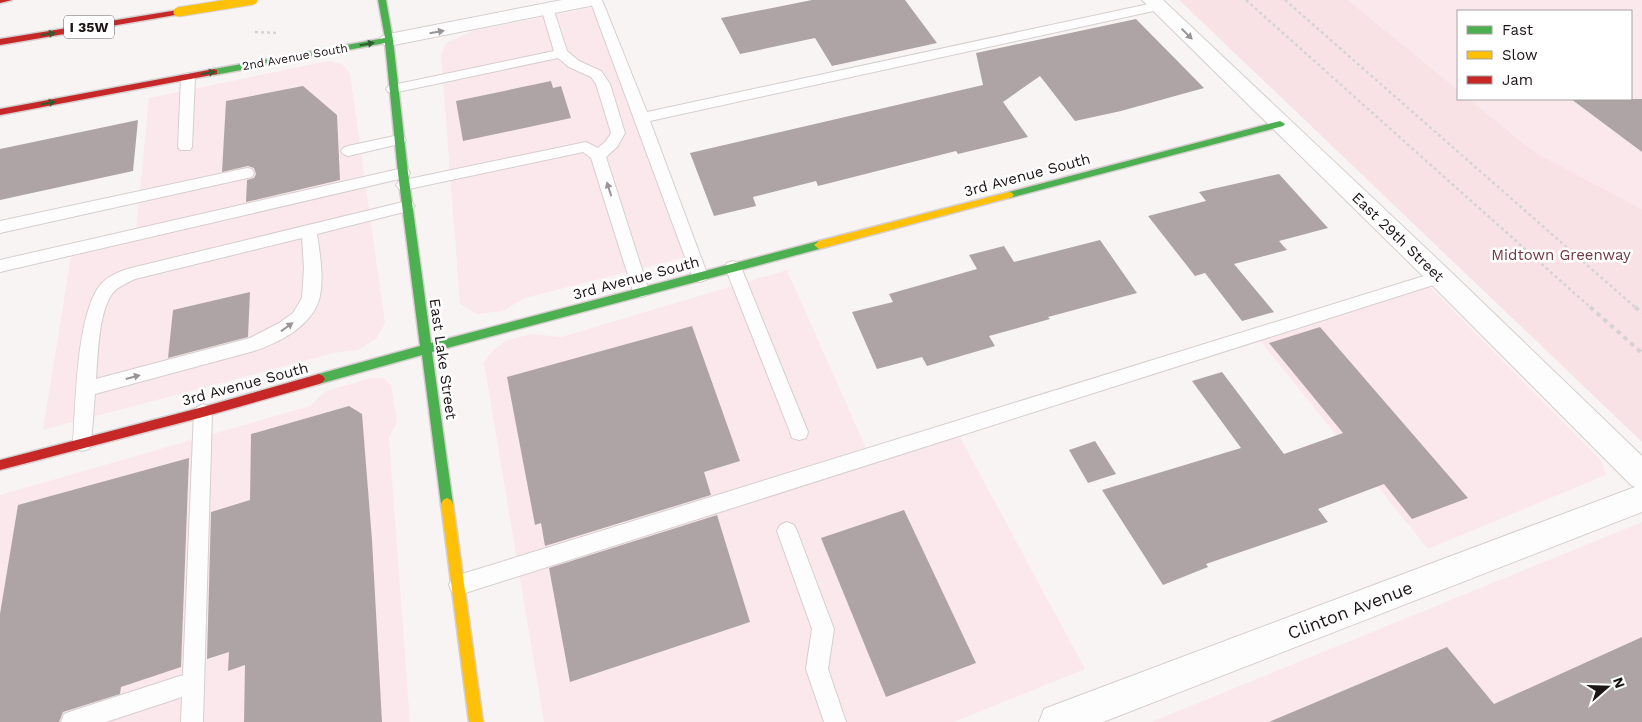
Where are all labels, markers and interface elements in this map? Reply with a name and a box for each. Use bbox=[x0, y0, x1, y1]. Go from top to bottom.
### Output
legend bbox=[1457, 10, 1632, 100]
road number: I 35W bbox=[64, 16, 114, 38]
text: Fast bbox=[1502, 21, 1534, 39]
one-way arrow bbox=[429, 27, 445, 35]
one-way arrow bbox=[1180, 28, 1192, 40]
one-way arrow bbox=[40, 29, 56, 37]
one-way arrow bbox=[360, 39, 376, 47]
street label: 2nd Avenue South bbox=[241, 41, 349, 73]
text: Slow bbox=[1502, 46, 1538, 64]
one-way arrow bbox=[200, 69, 215, 77]
text: Jam bbox=[1502, 71, 1533, 89]
one-way arrow bbox=[40, 99, 56, 107]
street label: 3rd Avenue South bbox=[962, 149, 1092, 201]
one-way arrow bbox=[605, 182, 612, 197]
street label: East 29th Street bbox=[1348, 188, 1448, 286]
park label: Midtown Greenway bbox=[1491, 246, 1631, 264]
street label: 3rd Avenue South bbox=[571, 252, 701, 304]
street label: East Lake Street bbox=[426, 297, 460, 421]
one-way arrow bbox=[280, 322, 294, 332]
street label: 3rd Avenue South bbox=[180, 358, 310, 410]
one-way arrow bbox=[126, 372, 141, 380]
street label: Clinton Avenue bbox=[1285, 577, 1415, 643]
north arrow bbox=[1582, 662, 1632, 712]
text: N bbox=[1610, 675, 1629, 690]

